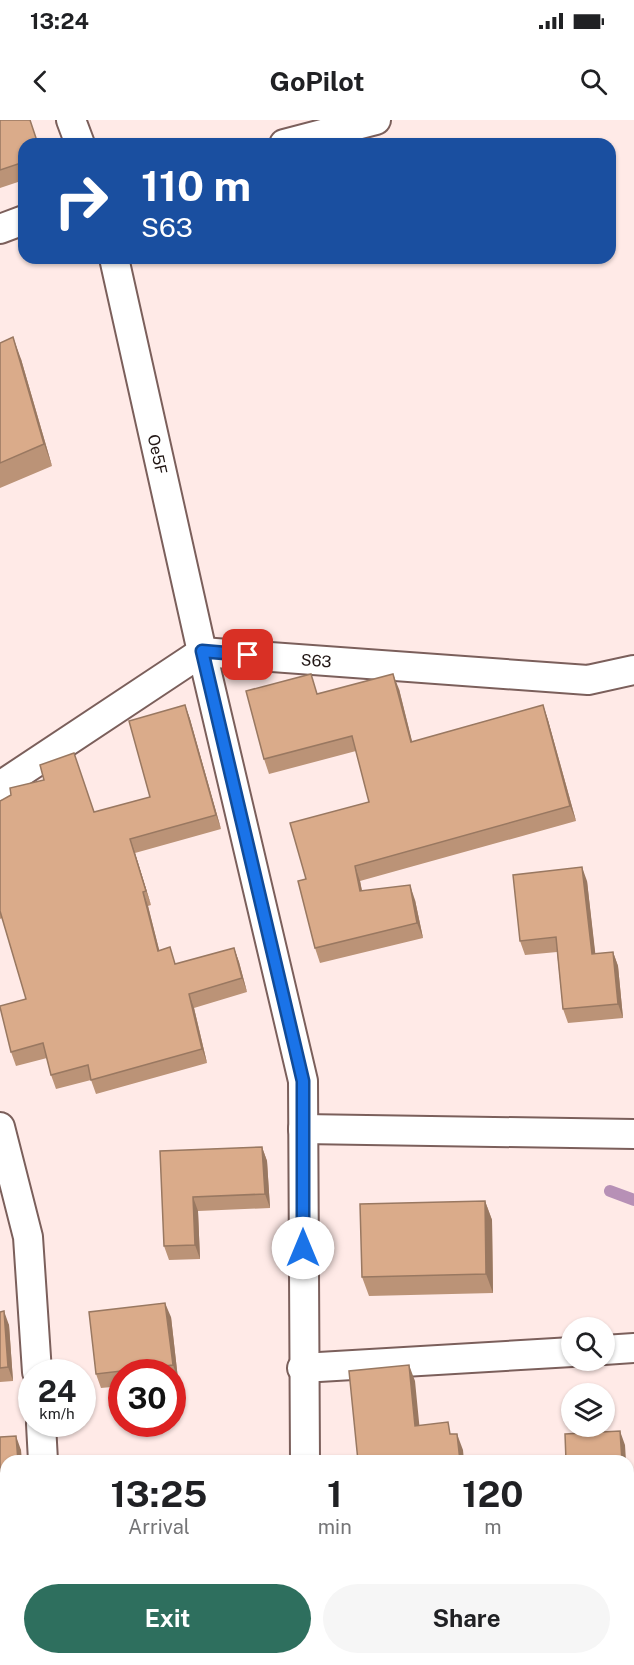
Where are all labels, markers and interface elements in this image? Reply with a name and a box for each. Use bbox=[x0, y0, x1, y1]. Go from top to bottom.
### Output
text: 13:24 bbox=[30, 8, 89, 34]
icon: back bbox=[24, 65, 57, 98]
text: GoPilot bbox=[270, 65, 364, 97]
icon: search bbox=[577, 65, 610, 98]
text: 110 m bbox=[141, 161, 251, 210]
icon: right bbox=[42, 162, 120, 240]
text: S63 bbox=[141, 211, 193, 243]
street label: Oe5F bbox=[144, 432, 171, 476]
pin bbox=[222, 629, 273, 680]
icon: arrive bbox=[231, 638, 264, 671]
street label: S63 bbox=[300, 650, 332, 671]
position arrow bbox=[271, 1216, 335, 1280]
map controls bbox=[561, 1317, 615, 1437]
button: search bbox=[561, 1317, 615, 1371]
speed limit sign: 30 bbox=[108, 1359, 186, 1437]
text: 24 bbox=[38, 1373, 76, 1409]
button: layers bbox=[561, 1383, 615, 1437]
text: km/h bbox=[39, 1405, 75, 1422]
text: 13:25 bbox=[110, 1473, 207, 1515]
text: 1 bbox=[327, 1473, 342, 1515]
text: 120 bbox=[462, 1473, 524, 1515]
text: Arrival bbox=[128, 1515, 190, 1539]
text: min bbox=[318, 1515, 352, 1539]
text: m bbox=[484, 1515, 501, 1539]
button: Exit bbox=[24, 1584, 311, 1653]
button: Share bbox=[323, 1584, 610, 1653]

